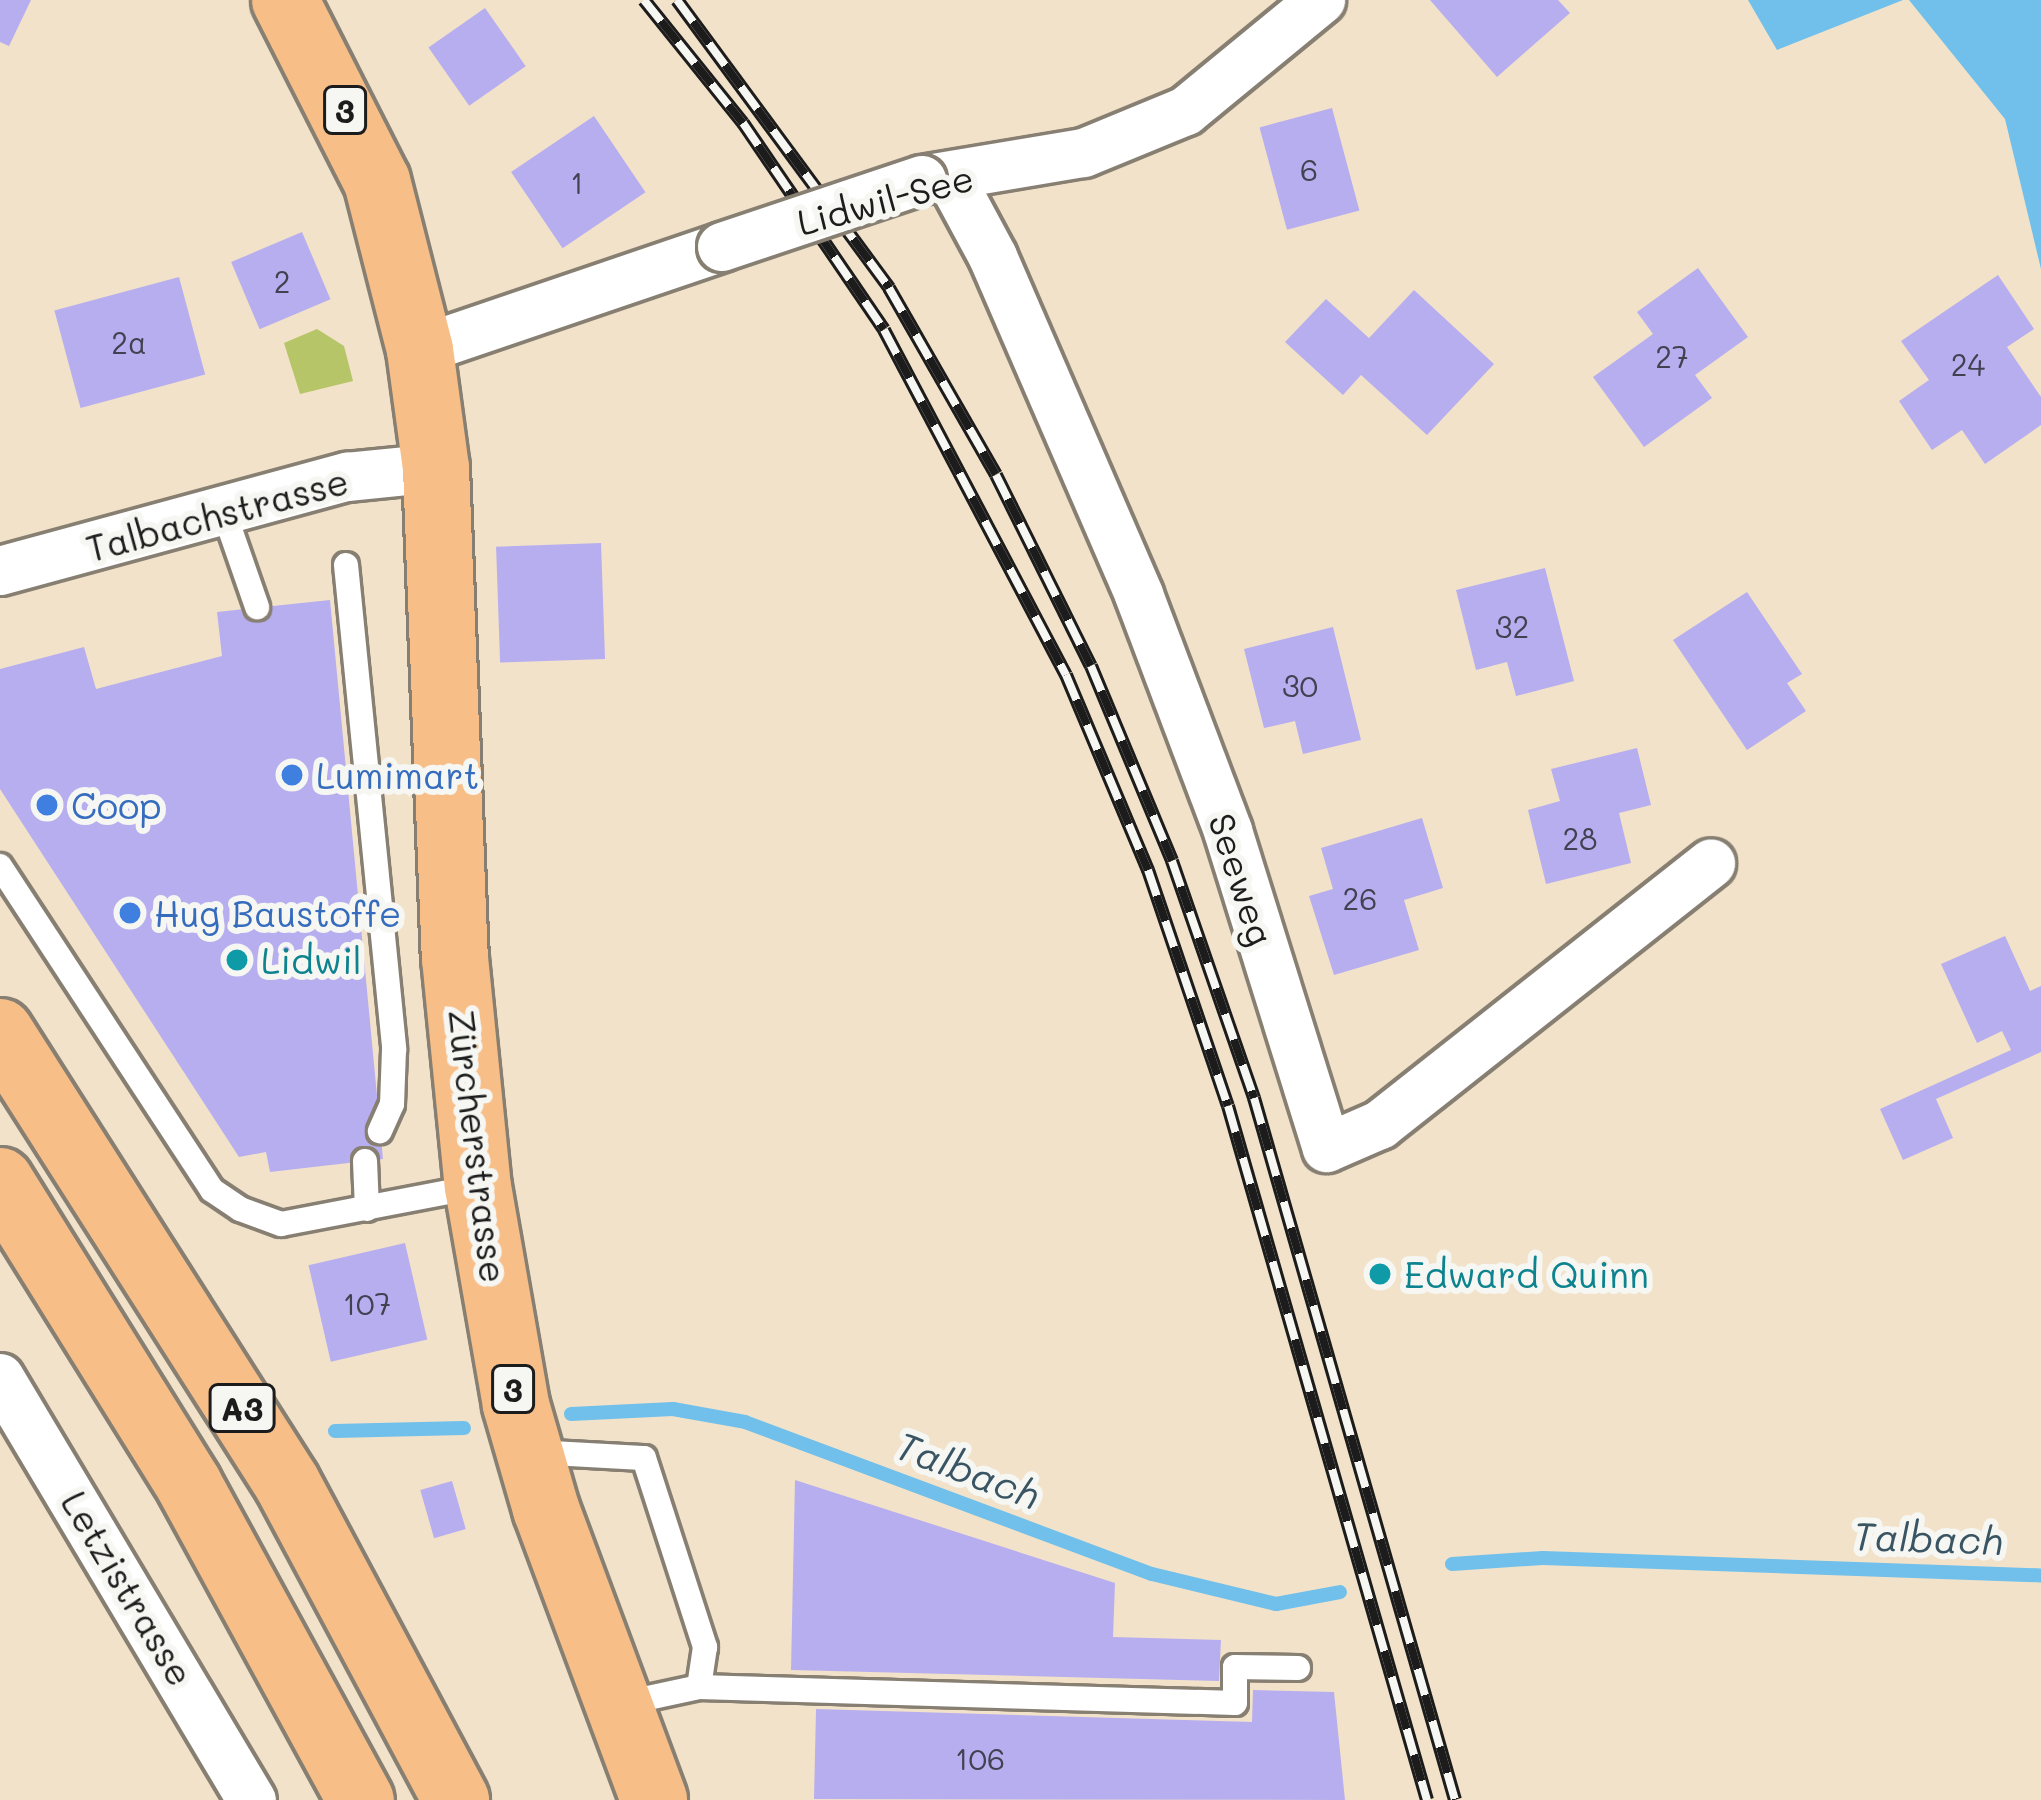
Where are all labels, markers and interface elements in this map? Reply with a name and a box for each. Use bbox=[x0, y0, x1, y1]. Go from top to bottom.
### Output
road number: 3 bbox=[321, 83, 369, 137]
house number: 6 bbox=[1300, 151, 1318, 187]
street label: Lidwil-See bbox=[792, 155, 978, 243]
house number: 1 bbox=[570, 164, 584, 200]
house number: 2 bbox=[274, 263, 290, 299]
house number: 2a bbox=[111, 324, 147, 360]
house number: 27 bbox=[1655, 338, 1689, 374]
house number: 24 bbox=[1951, 346, 1985, 382]
street label: Talbachstrasse bbox=[81, 458, 353, 570]
house number: 32 bbox=[1495, 608, 1529, 644]
house number: 30 bbox=[1282, 667, 1318, 703]
place label: Lumimart bbox=[316, 753, 479, 797]
marker: Lumimart bbox=[279, 762, 305, 788]
place label: Coop bbox=[71, 783, 162, 827]
marker: Coop bbox=[34, 792, 60, 818]
street label: Seeweg bbox=[1200, 808, 1284, 950]
house number: 28 bbox=[1563, 820, 1597, 856]
house number: 26 bbox=[1343, 880, 1377, 916]
place label: Hug Baustoffe bbox=[154, 891, 401, 935]
marker: Hug Baustoffe bbox=[117, 900, 143, 926]
place label: Lidwil bbox=[261, 938, 362, 982]
marker: Lidwil bbox=[224, 947, 250, 973]
street label: Zürcherstrasse bbox=[440, 1007, 516, 1285]
place label: Edward Quinn bbox=[1404, 1252, 1649, 1296]
marker: Edward Quinn bbox=[1367, 1261, 1393, 1287]
house number: 107 bbox=[343, 1285, 391, 1321]
road number: 3 bbox=[489, 1362, 537, 1416]
road number: A3 bbox=[206, 1381, 278, 1435]
water label: Talbach bbox=[890, 1421, 1046, 1519]
street label: Letzistrasse bbox=[53, 1483, 203, 1693]
water label: Talbach bbox=[1852, 1512, 2004, 1564]
house number: 106 bbox=[955, 1740, 1005, 1776]

